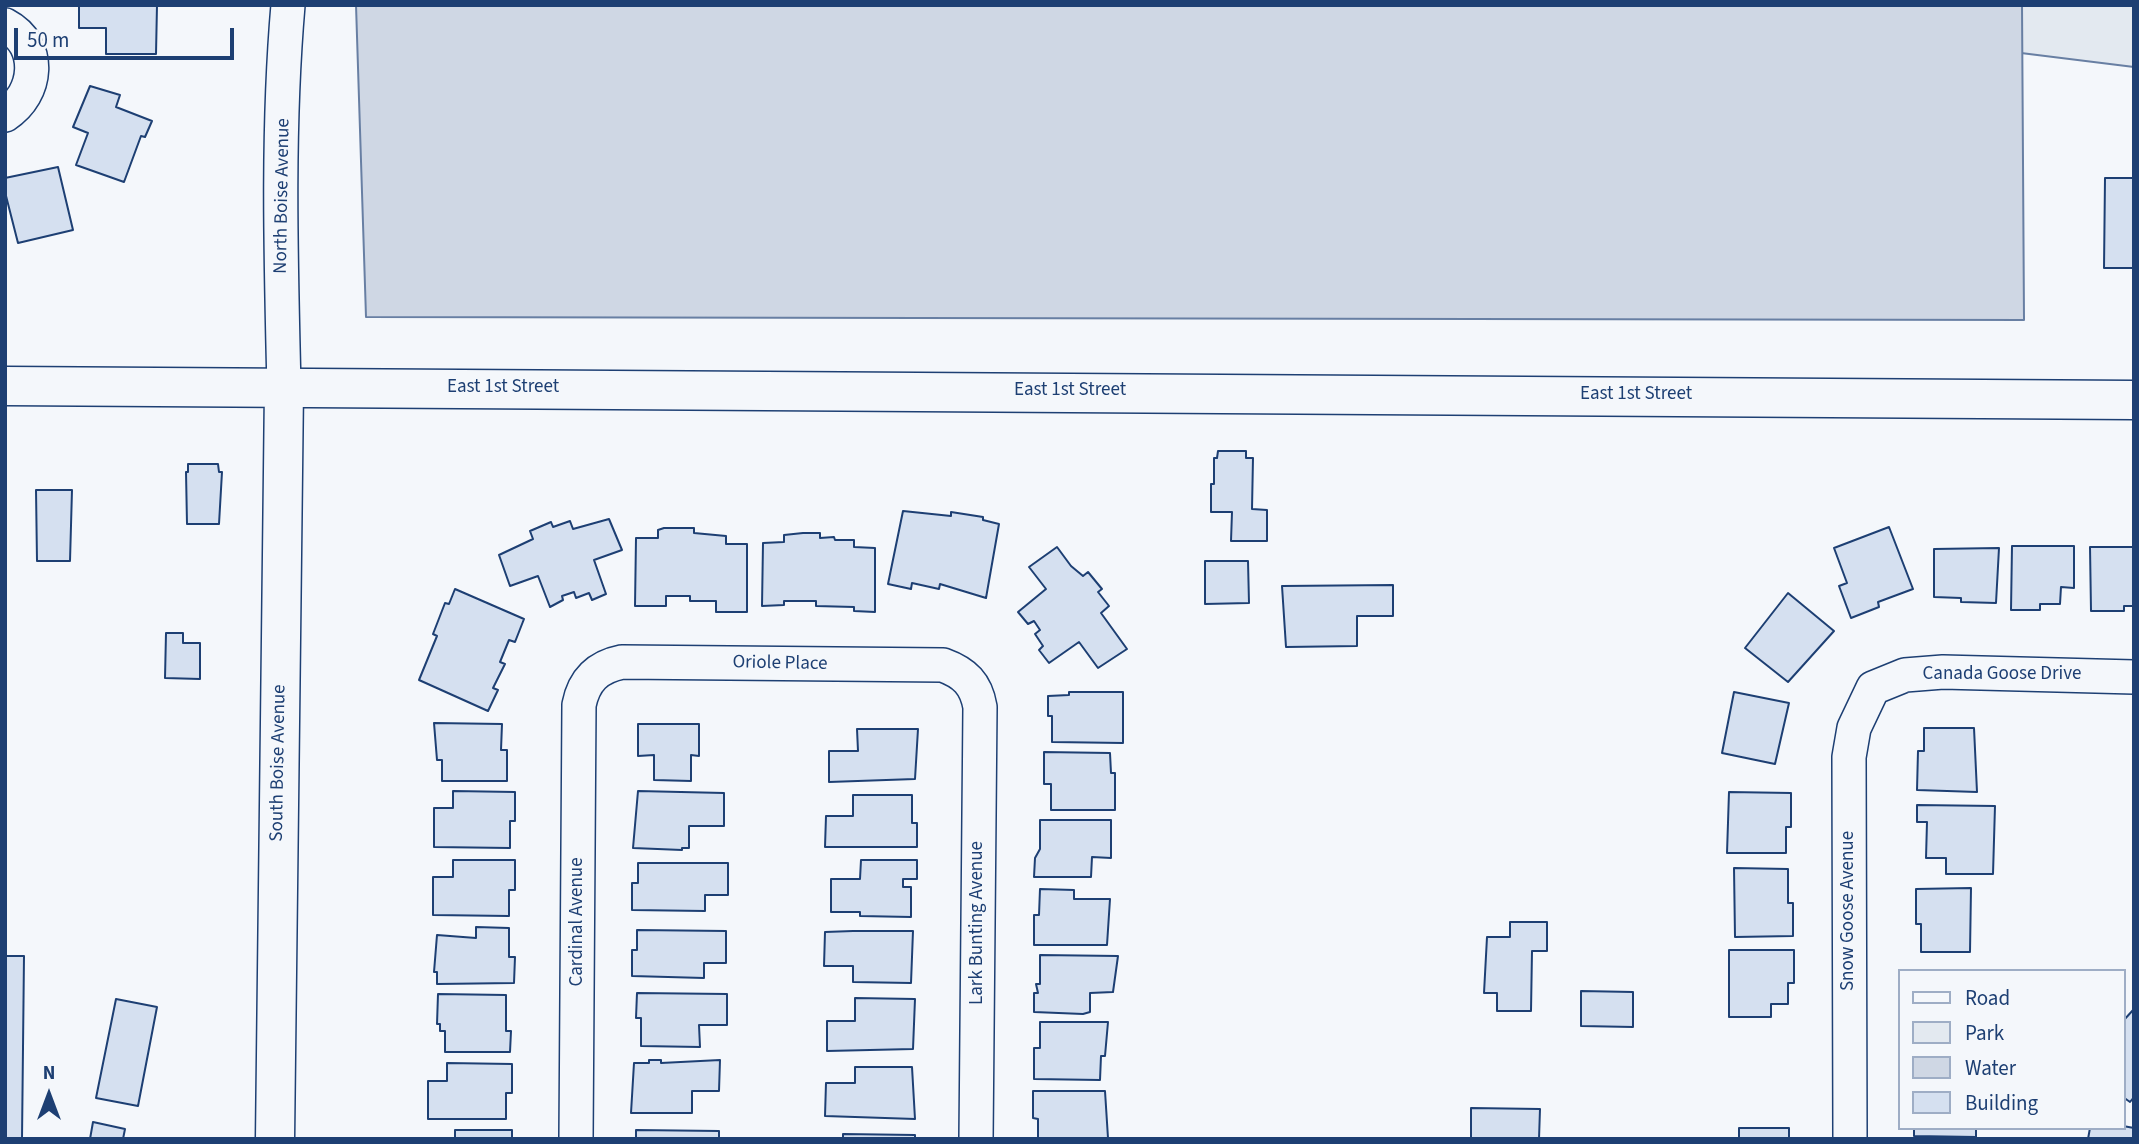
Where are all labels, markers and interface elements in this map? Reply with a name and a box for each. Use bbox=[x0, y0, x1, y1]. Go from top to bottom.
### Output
scale bar bbox=[18, 14, 238, 58]
text: 50 m bbox=[27, 25, 69, 55]
street label: North Boise Avenue bbox=[270, 118, 296, 274]
street label: East 1st Street bbox=[447, 377, 559, 399]
street label: East 1st Street bbox=[1014, 380, 1126, 402]
street label: East 1st Street bbox=[1580, 384, 1692, 406]
street label: Oriole Place bbox=[732, 652, 828, 676]
street label: Canada Goose Drive bbox=[1923, 664, 2081, 686]
street label: South Boise Avenue bbox=[266, 684, 292, 842]
street label: Snow Goose Avenue bbox=[1838, 831, 1860, 991]
street label: Lark Bunting Avenue bbox=[967, 841, 989, 1005]
street label: Cardinal Avenue bbox=[567, 857, 589, 987]
legend bbox=[1898, 969, 2125, 1130]
text: Road bbox=[1965, 983, 2010, 1013]
text: Park bbox=[1965, 1018, 2004, 1048]
text: Water bbox=[1965, 1053, 2016, 1083]
north arrow bbox=[14, 1060, 84, 1130]
text: N bbox=[43, 1060, 55, 1087]
text: Building bbox=[1965, 1088, 2038, 1118]

